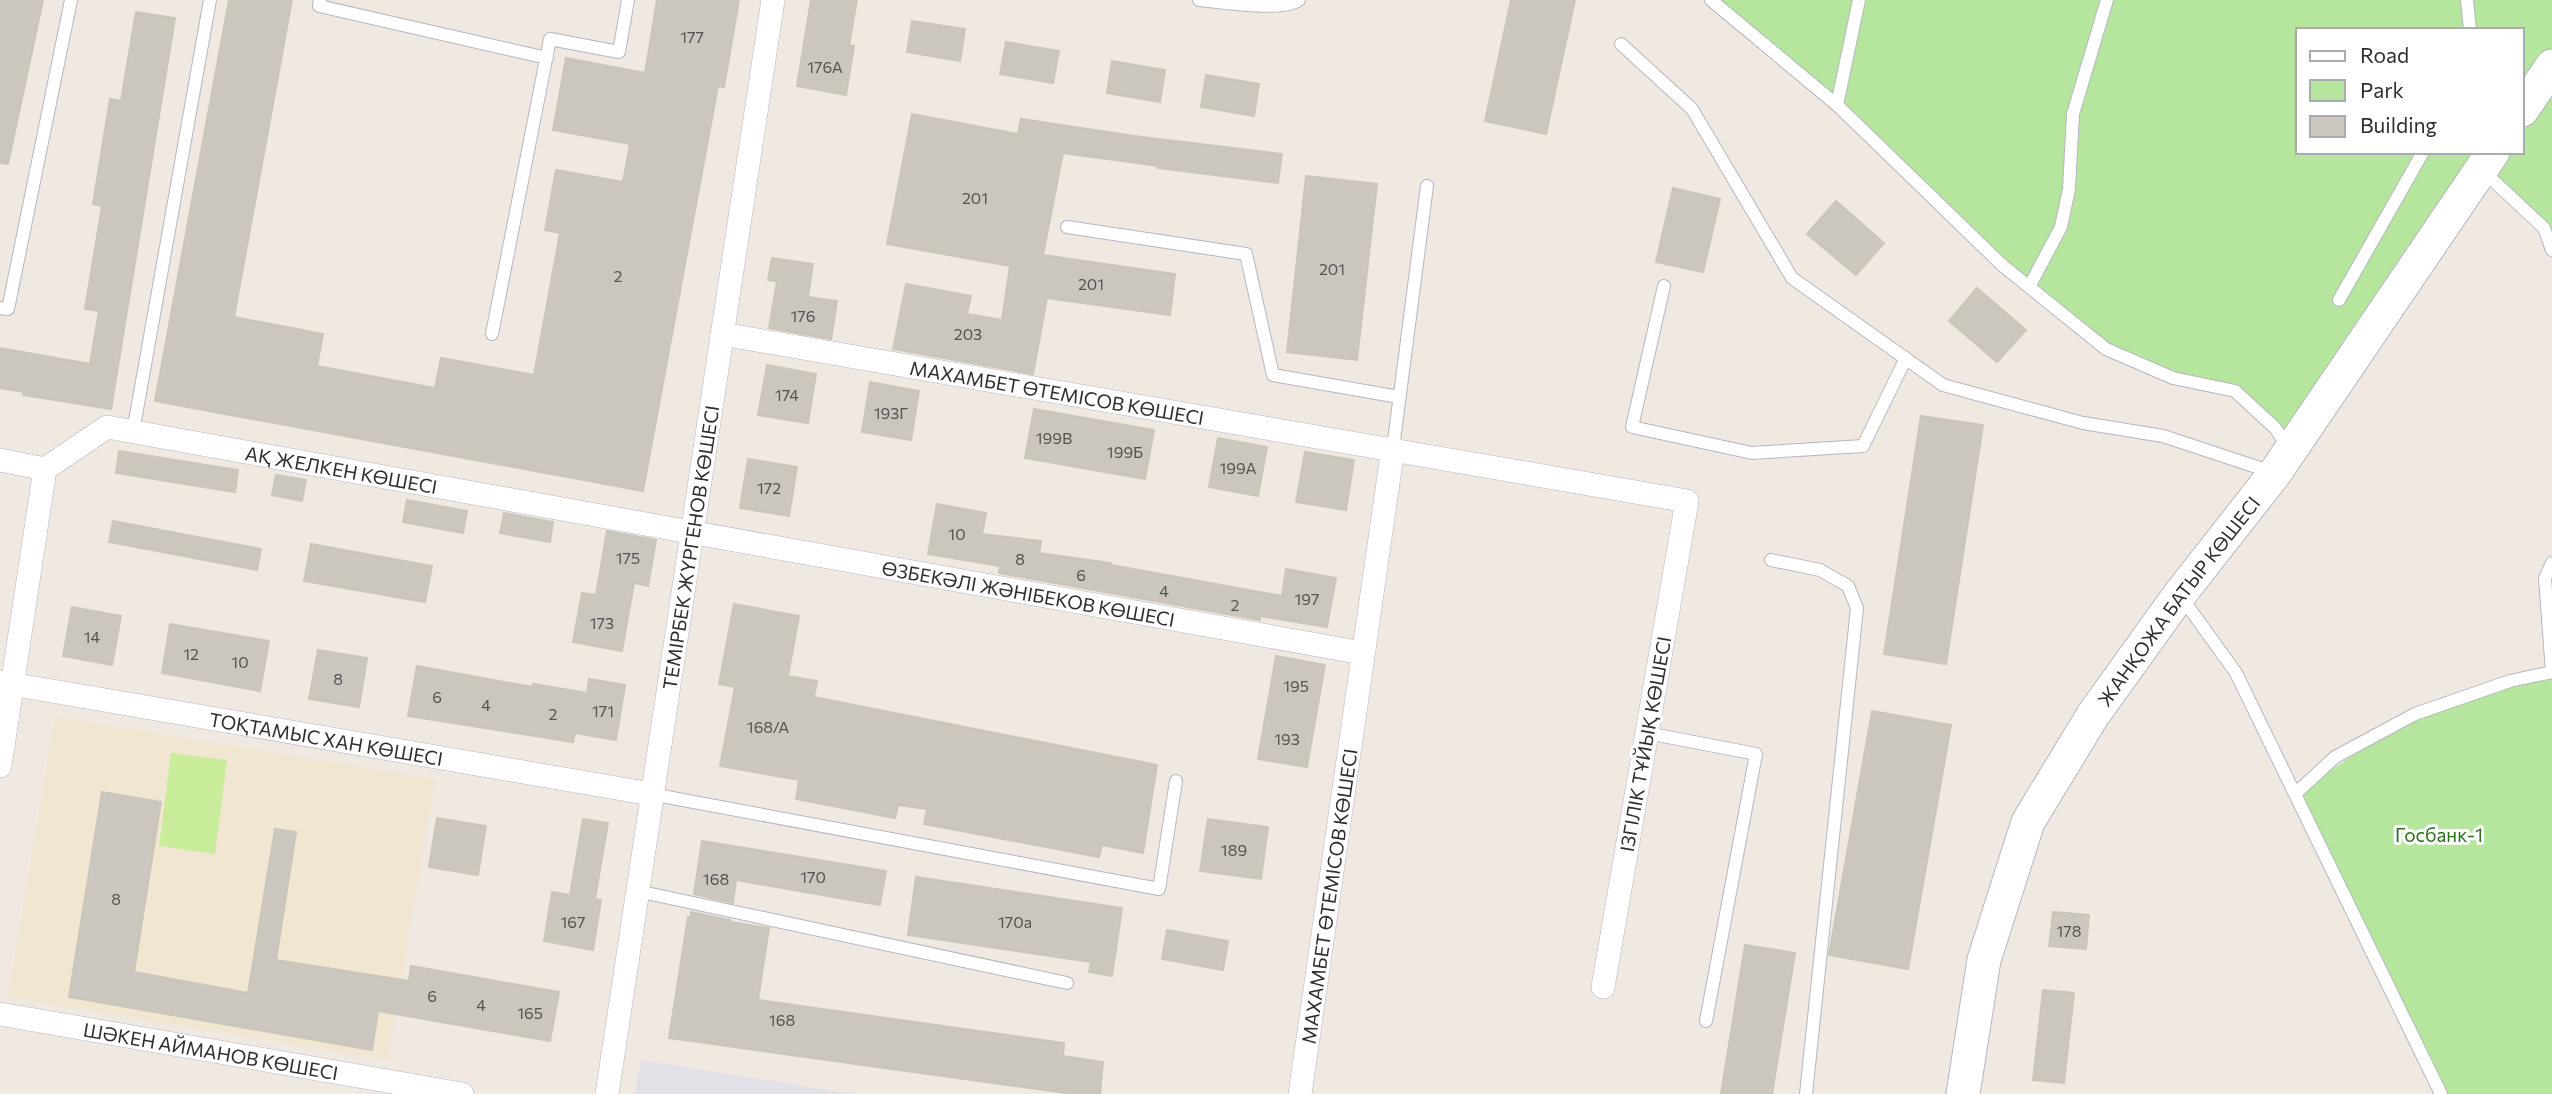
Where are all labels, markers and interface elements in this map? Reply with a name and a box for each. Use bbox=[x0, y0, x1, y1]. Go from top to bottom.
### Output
house number: 177 bbox=[680, 27, 704, 46]
legend bbox=[2296, 28, 2524, 154]
text: Road bbox=[2360, 42, 2409, 67]
house number: 176А bbox=[807, 57, 843, 76]
text: Park bbox=[2360, 77, 2404, 102]
text: Building bbox=[2360, 112, 2437, 137]
house number: 201 bbox=[962, 188, 988, 207]
house number: 201 bbox=[1319, 259, 1345, 278]
house number: 2 bbox=[614, 266, 623, 285]
house number: 201 bbox=[1078, 274, 1104, 293]
house number: 176 bbox=[791, 306, 815, 325]
house number: 203 bbox=[954, 324, 982, 343]
street label: МАХАМБЕТ ӨТЕМІСОВ КӨШЕСІ bbox=[908, 355, 1206, 429]
house number: 174 bbox=[775, 385, 799, 404]
house number: 193Г bbox=[874, 403, 908, 422]
street label: ТЕМІРБЕК ЖҮРГЕНОВ КӨШЕСІ bbox=[657, 404, 723, 691]
house number: 199В bbox=[1036, 428, 1072, 447]
street label: АҚ ЖЕЛКЕН КӨШЕСІ bbox=[244, 441, 439, 498]
house number: 199Б bbox=[1107, 442, 1143, 461]
house number: 199А bbox=[1220, 458, 1256, 477]
house number: 172 bbox=[757, 478, 781, 497]
street label: ЖАНҚОЖА БАТЫР КӨШЕСІ bbox=[2092, 491, 2264, 710]
house number: 10 bbox=[948, 524, 966, 543]
house number: 175 bbox=[616, 548, 640, 567]
house number: 8 bbox=[1015, 549, 1025, 568]
street label: ӨЗБЕКӘЛІ ЖӘНІБЕКОВ КӨШЕСІ bbox=[880, 555, 1177, 631]
house number: 6 bbox=[1076, 565, 1086, 584]
house number: 4 bbox=[1159, 581, 1169, 600]
house number: 197 bbox=[1295, 589, 1319, 608]
house number: 2 bbox=[1231, 595, 1240, 614]
house number: 173 bbox=[590, 613, 614, 632]
house number: 14 bbox=[84, 627, 101, 646]
street label: ІЗГІЛІК ТҰЙЫҚ КӨШЕСІ bbox=[1615, 635, 1675, 853]
house number: 12 bbox=[183, 644, 199, 663]
house number: 10 bbox=[231, 652, 249, 671]
house number: 8 bbox=[333, 669, 343, 688]
house number: 195 bbox=[1283, 676, 1309, 695]
house number: 6 bbox=[432, 687, 442, 706]
house number: 4 bbox=[481, 695, 491, 714]
house number: 171 bbox=[592, 701, 614, 720]
house number: 2 bbox=[549, 704, 558, 723]
street label: ТОҚТАМЫС ХАН КӨШЕСІ bbox=[208, 707, 445, 770]
house number: 168/А bbox=[747, 717, 789, 736]
house number: 193 bbox=[1274, 729, 1300, 748]
street label: МАХАМБЕТ ӨТЕМІСОВ КӨШЕСІ bbox=[1296, 747, 1361, 1045]
park label: Госбанк-1 bbox=[2395, 823, 2483, 846]
house number: 189 bbox=[1221, 840, 1247, 859]
house number: 170 bbox=[800, 867, 826, 886]
house number: 168 bbox=[703, 869, 729, 888]
house number: 8 bbox=[111, 889, 121, 908]
house number: 167 bbox=[561, 912, 585, 931]
house number: 170а bbox=[998, 912, 1032, 931]
house number: 178 bbox=[2057, 921, 2081, 940]
house number: 6 bbox=[427, 986, 437, 1005]
house number: 4 bbox=[476, 995, 486, 1014]
house number: 165 bbox=[517, 1003, 543, 1022]
house number: 168 bbox=[769, 1010, 795, 1029]
street label: ШӘКЕН АЙМАНОВ КӨШЕСІ bbox=[82, 1017, 340, 1084]

